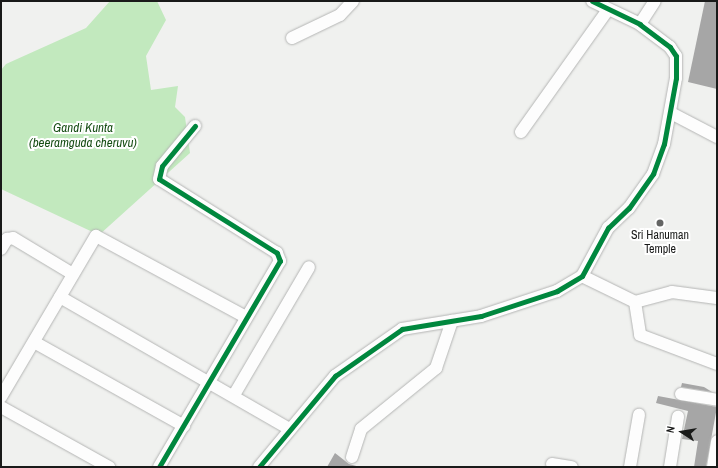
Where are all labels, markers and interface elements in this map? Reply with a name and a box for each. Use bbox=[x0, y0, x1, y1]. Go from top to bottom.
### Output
water label: Gandi Kunta (beeramguda cheruvu) bbox=[29, 121, 137, 152]
marker: Sri Hanuman Temple bbox=[655, 218, 665, 228]
place label: Sri Hanuman Temple bbox=[631, 229, 689, 257]
north arrow bbox=[662, 412, 702, 452]
text: N bbox=[663, 425, 678, 434]

